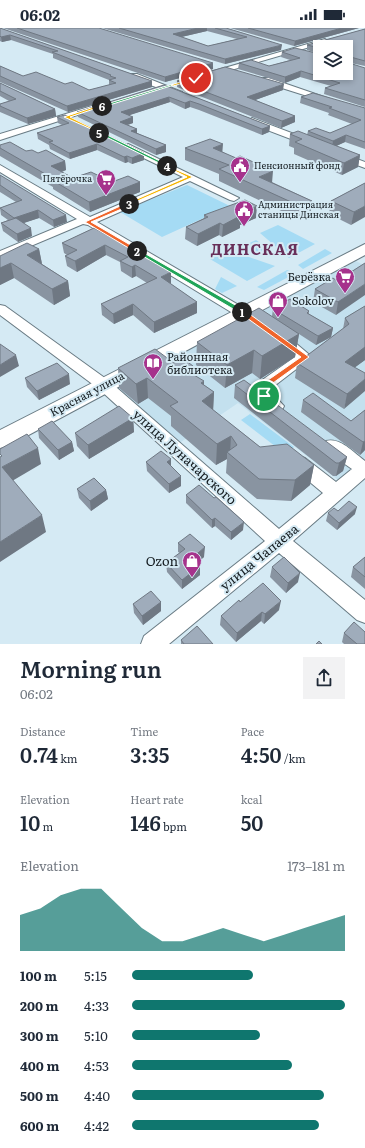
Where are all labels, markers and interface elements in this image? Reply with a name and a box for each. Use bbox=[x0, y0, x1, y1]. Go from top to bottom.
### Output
text: 06:02 bbox=[20, 3, 60, 26]
map controls bbox=[313, 40, 353, 80]
button: layers bbox=[313, 40, 353, 80]
pin bbox=[179, 61, 213, 95]
icon: check bbox=[185, 67, 207, 89]
pin: 6 bbox=[92, 96, 112, 116]
text: 6 bbox=[99, 98, 105, 114]
pin: 5 bbox=[89, 123, 109, 143]
text: 5 bbox=[96, 125, 102, 141]
public building icon: Пенсионный фонд bbox=[229, 155, 251, 183]
pin: 4 bbox=[157, 156, 177, 176]
text: 4 bbox=[164, 158, 170, 174]
place label: Пенсионный фонд bbox=[254, 158, 340, 172]
supermarket icon: Пятёрочка bbox=[95, 168, 117, 196]
place label: Пятёрочка bbox=[42, 171, 92, 185]
pin: 3 bbox=[119, 194, 139, 214]
text: 3 bbox=[126, 196, 132, 212]
place label: Администрация станицы Динская bbox=[258, 197, 339, 221]
public building icon: Администрация станицы Динская bbox=[233, 199, 255, 227]
district label: ДИНСКАЯ bbox=[211, 237, 299, 260]
pin: 2 bbox=[127, 241, 147, 261]
text: 2 bbox=[134, 243, 140, 259]
supermarket icon: Берёзка bbox=[334, 266, 356, 294]
place label: Берёзка bbox=[287, 268, 331, 284]
shop icon: Sokolov bbox=[267, 290, 289, 318]
place label: Sokolov bbox=[292, 292, 335, 308]
pin: 1 bbox=[232, 302, 252, 322]
text: 1 bbox=[240, 304, 244, 320]
place label: Районнная библиотека bbox=[167, 348, 233, 377]
library icon: Районнная библиотека bbox=[142, 352, 164, 380]
street label: Красная улица bbox=[46, 367, 127, 419]
pin bbox=[247, 379, 281, 413]
icon: arrive bbox=[253, 385, 275, 407]
street label: улица Луначарского bbox=[129, 405, 242, 509]
street label: улица Чапаева bbox=[215, 519, 302, 594]
shop icon: Ozon bbox=[181, 550, 203, 578]
place label: Ozon bbox=[146, 551, 178, 570]
text: Morning run bbox=[20, 652, 162, 685]
button: share bbox=[303, 657, 345, 699]
text: 06:02 bbox=[20, 684, 53, 703]
text: Distance bbox=[20, 723, 65, 739]
text: Time bbox=[130, 723, 158, 739]
text: Pace bbox=[241, 723, 264, 739]
text: 0.74 bbox=[20, 739, 58, 769]
text: 3:35 bbox=[130, 739, 169, 769]
text: 4:50 bbox=[241, 739, 282, 769]
text: km bbox=[58, 750, 78, 766]
text: /km bbox=[282, 750, 306, 766]
text: Elevation bbox=[20, 791, 70, 807]
text: Heart rate bbox=[130, 791, 184, 807]
text: kcal bbox=[241, 791, 262, 807]
text: 10 bbox=[20, 807, 40, 837]
text: 146 bbox=[130, 807, 161, 837]
text: 50 bbox=[241, 807, 263, 837]
text: m bbox=[40, 818, 53, 834]
text: bpm bbox=[161, 818, 187, 834]
text: Elevation bbox=[20, 856, 79, 875]
text: 173–181 m bbox=[287, 856, 345, 875]
text: 100 m bbox=[20, 966, 57, 985]
text: 5:15 bbox=[84, 966, 107, 985]
text: 200 m bbox=[20, 996, 59, 1015]
text: 4:33 bbox=[84, 996, 109, 1015]
text: 300 m bbox=[20, 1026, 59, 1045]
text: 5:10 bbox=[84, 1026, 108, 1045]
text: 400 m bbox=[20, 1056, 59, 1075]
text: 4:53 bbox=[84, 1056, 109, 1075]
text: 500 m bbox=[20, 1086, 59, 1105]
text: 4:40 bbox=[84, 1086, 110, 1105]
text: 600 m bbox=[20, 1116, 59, 1135]
text: 4:42 bbox=[84, 1116, 109, 1135]

